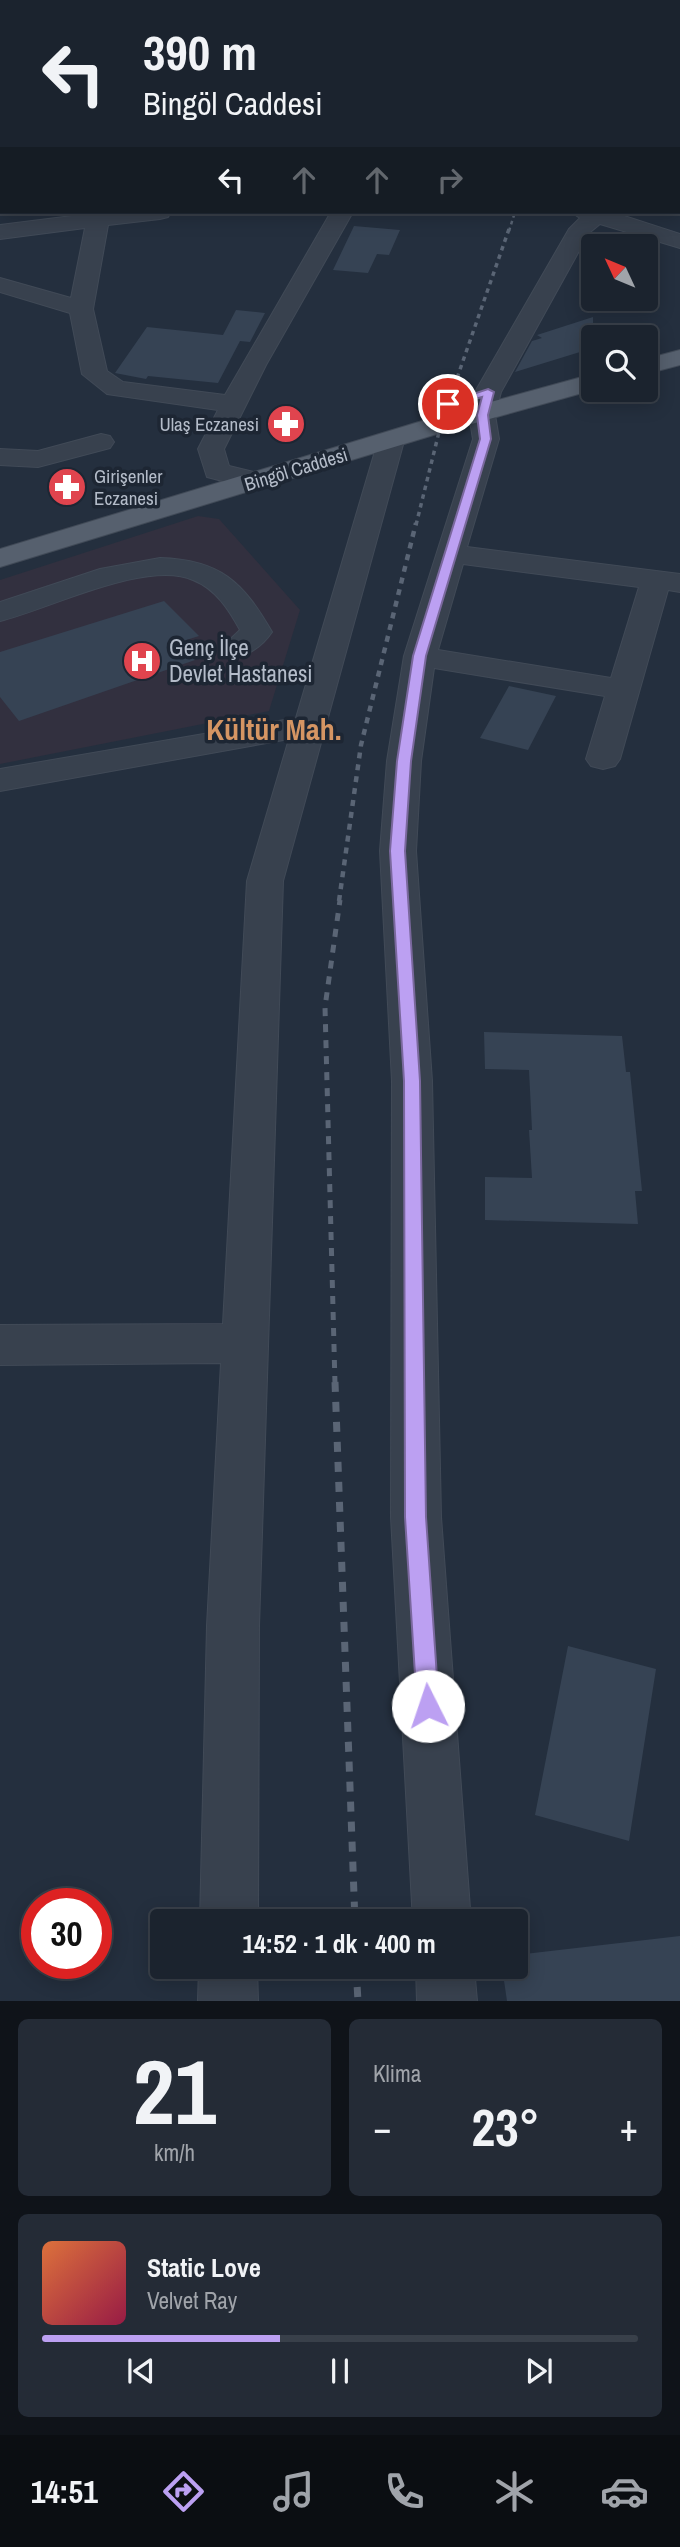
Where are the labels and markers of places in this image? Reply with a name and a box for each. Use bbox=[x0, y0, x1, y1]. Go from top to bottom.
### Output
pin bbox=[418, 374, 478, 434]
pharmacy icon: Ulaş Eczanesi bbox=[265, 403, 307, 445]
place label: Ulaş Eczanesi bbox=[159, 411, 259, 437]
place label: Girişenler Eczanesi bbox=[94, 463, 163, 511]
pharmacy icon: Girişenler Eczanesi bbox=[46, 466, 88, 508]
place label: Genç İlçe Devlet Hastanesi bbox=[169, 632, 313, 689]
hospital icon: Genç İlçe Devlet Hastanesi bbox=[121, 640, 163, 682]

